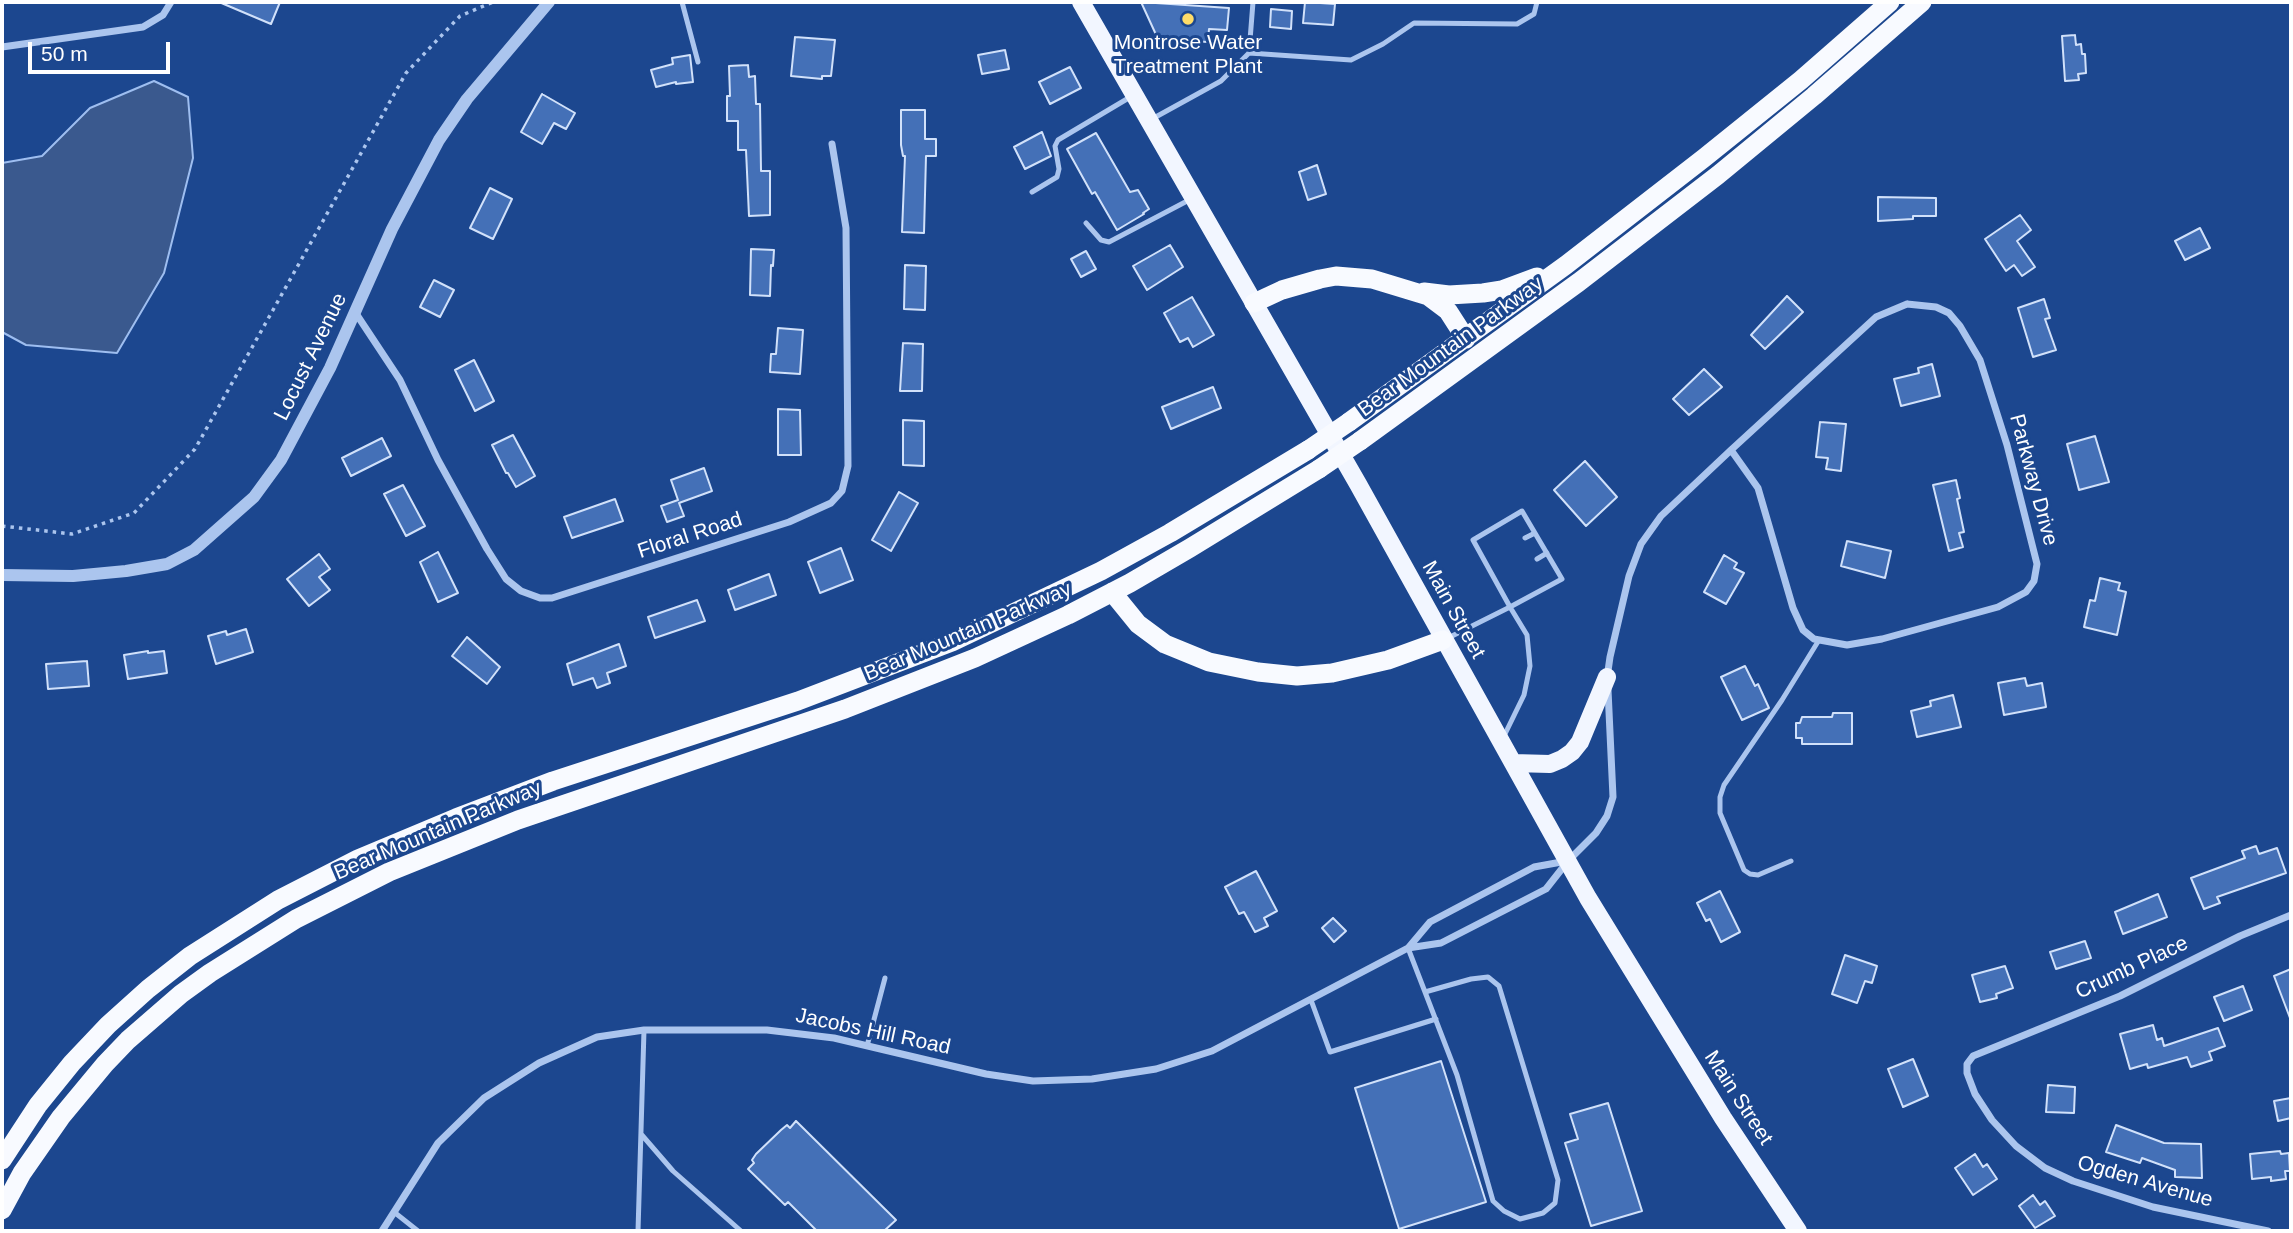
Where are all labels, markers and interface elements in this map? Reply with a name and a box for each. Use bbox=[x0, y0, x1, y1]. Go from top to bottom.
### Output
marker: Montrose Water Treatment Plant bbox=[1180, 11, 1196, 27]
scale bar bbox=[32, 28, 173, 72]
place label: Montrose Water Treatment Plant bbox=[1114, 30, 1262, 80]
text: 50 m bbox=[41, 42, 88, 65]
street label: Bear Mountain Parkway bbox=[1353, 271, 1549, 423]
street label: Locust Avenue bbox=[269, 289, 353, 425]
street label: Parkway Drive bbox=[2003, 411, 2063, 549]
street label: Floral Road bbox=[634, 507, 746, 565]
street label: Main Street bbox=[1416, 557, 1490, 663]
street label: Bear Mountain Parkway bbox=[860, 577, 1076, 687]
street label: Bear Mountain Parkway bbox=[330, 776, 546, 886]
street label: Crumb Place bbox=[2072, 931, 2192, 1005]
street label: Jacobs Hill Road bbox=[793, 1003, 953, 1061]
street label: Main Street bbox=[1698, 1046, 1778, 1150]
street label: Ogden Avenue bbox=[2074, 1151, 2216, 1213]

